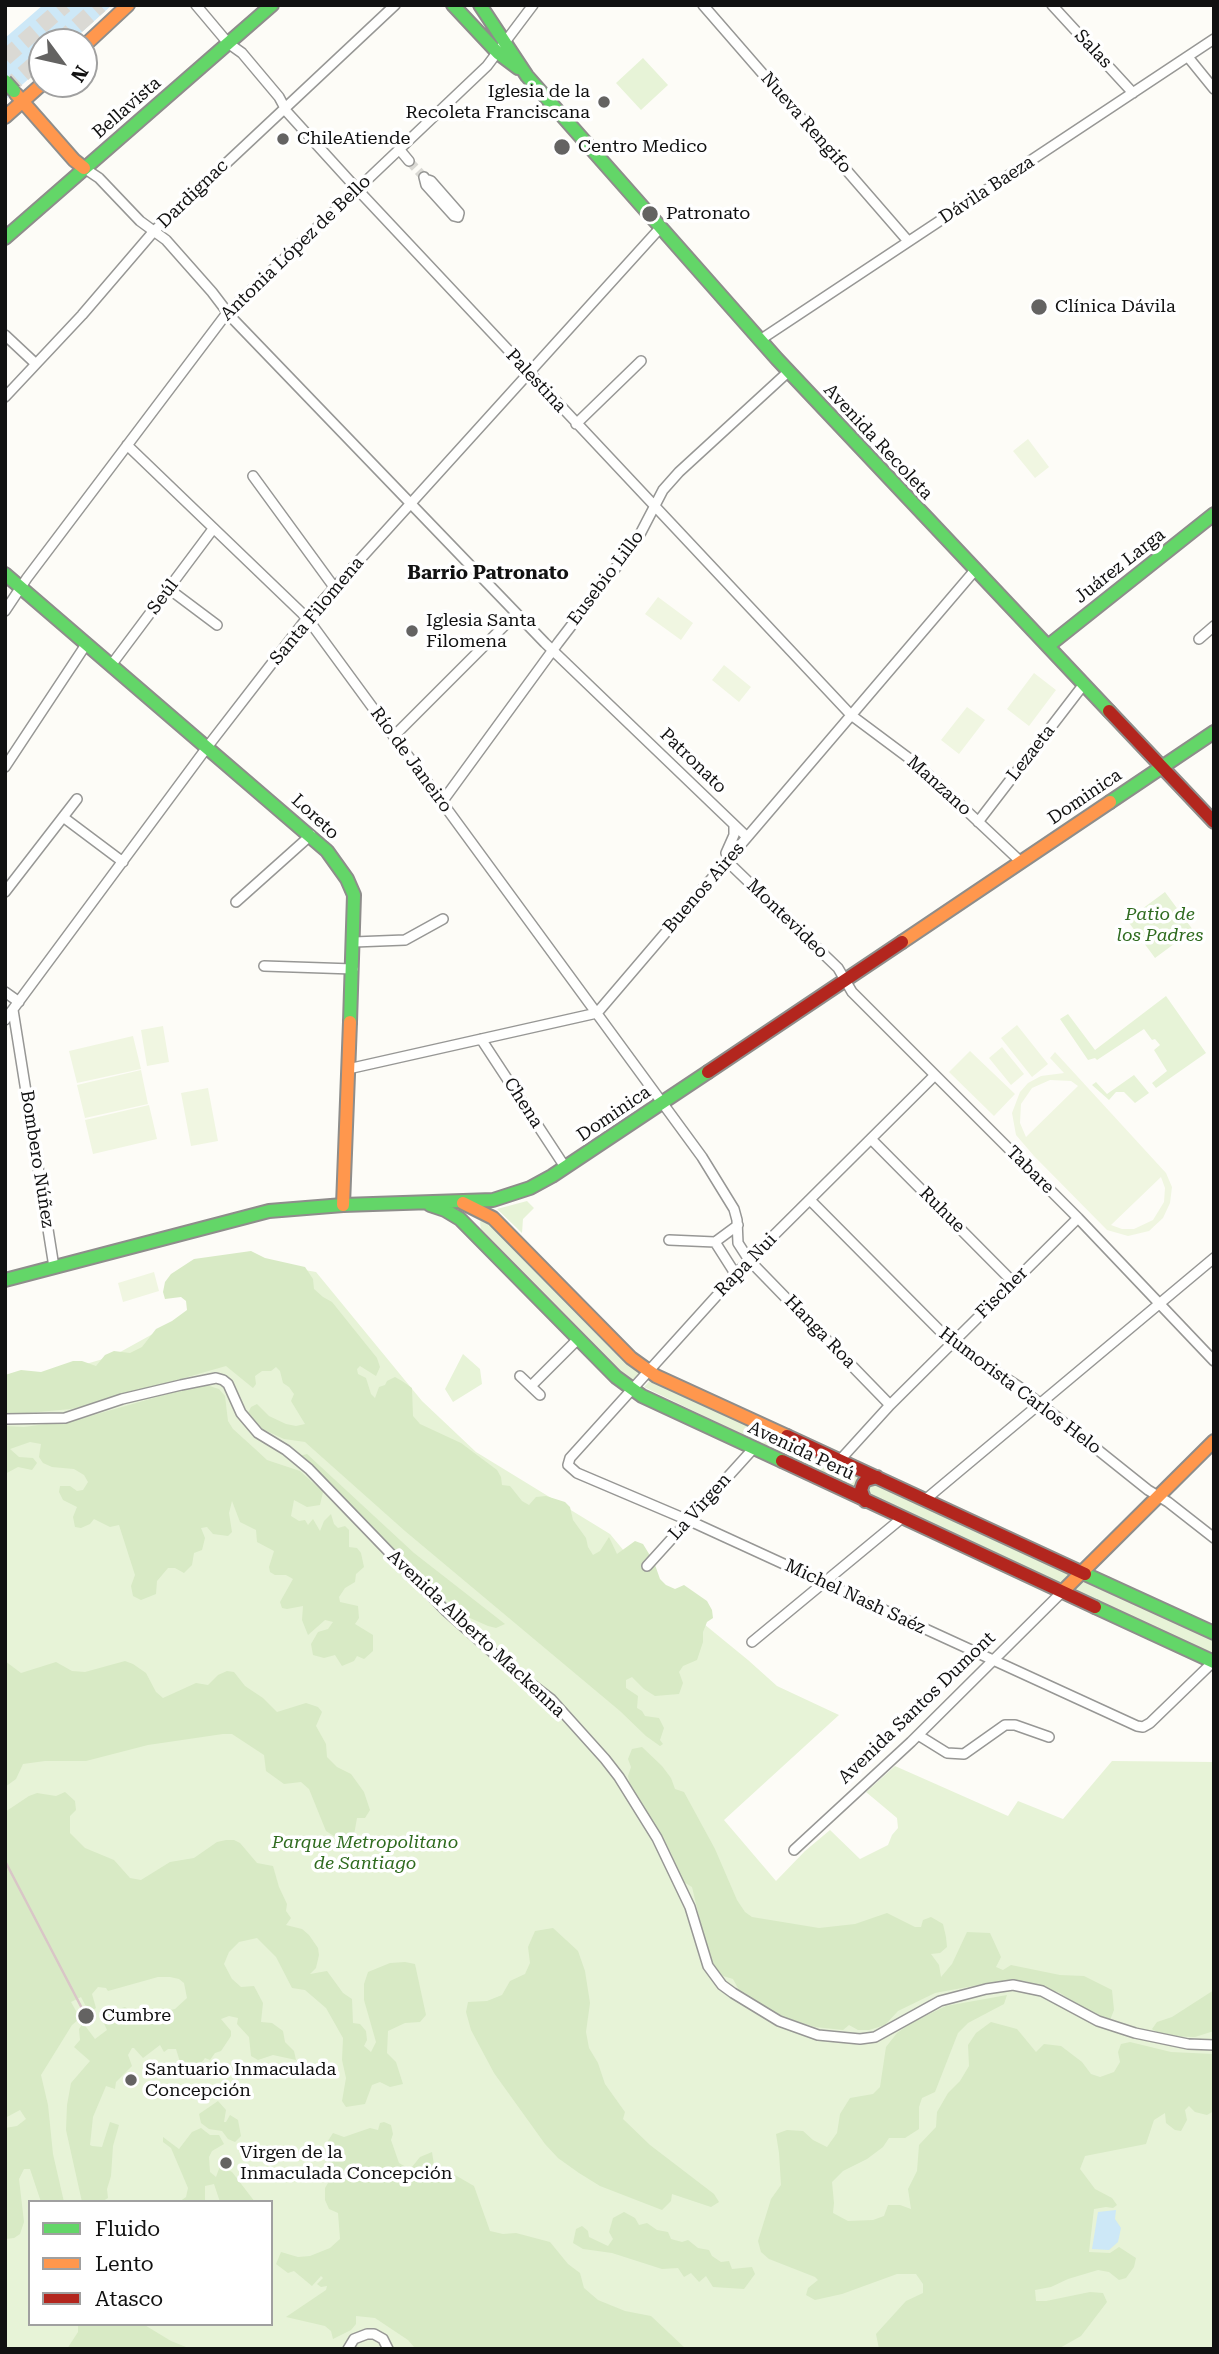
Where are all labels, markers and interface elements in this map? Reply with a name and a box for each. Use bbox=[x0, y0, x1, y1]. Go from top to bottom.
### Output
street label: Salas bbox=[1070, 25, 1116, 73]
north arrow bbox=[28, 28, 98, 98]
text: N bbox=[66, 61, 93, 86]
street label: Nueva Rengifo bbox=[756, 68, 856, 178]
street label: Bellavista bbox=[88, 72, 166, 144]
place label: Iglesia de la Recoleta Franciscana bbox=[406, 81, 590, 124]
marker: Iglesia de la Recoleta Franciscana bbox=[596, 94, 612, 110]
place label: ChileAtiende bbox=[297, 128, 410, 150]
marker: ChileAtiende bbox=[275, 131, 291, 147]
place label: Centro Medico bbox=[578, 136, 707, 158]
marker: Centro Medico bbox=[552, 137, 572, 157]
street label: Dávila Baeza bbox=[935, 151, 1039, 229]
street label: Dardignac bbox=[153, 155, 233, 233]
street label: Antonia López de Bello bbox=[216, 171, 376, 325]
place label: Patronato bbox=[666, 203, 750, 225]
marker: Patronato bbox=[640, 204, 660, 224]
place label: Clínica Dávila bbox=[1055, 296, 1176, 318]
marker: Clínica Dávila bbox=[1029, 297, 1049, 317]
street label: Palestina bbox=[501, 345, 571, 417]
street label: Avenida Recoleta bbox=[819, 380, 937, 504]
street label: Juárez Larga bbox=[1070, 524, 1170, 608]
street label: Eusebio Lillo bbox=[563, 526, 649, 630]
street label: Santa Filomena bbox=[266, 553, 368, 669]
district label: Barrio Patronato bbox=[407, 562, 569, 584]
street label: Seúl bbox=[143, 575, 183, 619]
place label: Iglesia Santa Filomena bbox=[426, 610, 536, 652]
marker: Iglesia Santa Filomena bbox=[404, 623, 420, 639]
street label: Río de Janeiro bbox=[366, 703, 456, 817]
street label: Lezaeta bbox=[1002, 721, 1060, 785]
street label: Patronato bbox=[655, 724, 731, 798]
street label: Manzano bbox=[902, 751, 976, 821]
street label: Dominica bbox=[1044, 764, 1126, 830]
street label: Loreto bbox=[287, 790, 343, 844]
street label: Buenos Aires bbox=[659, 838, 749, 938]
street label: Montevideo bbox=[742, 875, 832, 963]
park label: Patio de los Padres bbox=[1117, 904, 1203, 946]
street label: Chena bbox=[499, 1074, 547, 1132]
street label: Dominica bbox=[573, 1081, 655, 1147]
street label: Bombero Núñez bbox=[15, 1089, 59, 1229]
street label: Tabare bbox=[1002, 1142, 1058, 1198]
street label: Ruhue bbox=[915, 1183, 969, 1237]
street label: Rapa Nui bbox=[711, 1229, 781, 1301]
street label: Fischer bbox=[972, 1263, 1032, 1323]
street label: Hanga Roa bbox=[780, 1291, 860, 1373]
street label: Humorista Carlos Helo bbox=[935, 1323, 1105, 1459]
street label: Avenida Perú bbox=[744, 1417, 858, 1485]
street label: La Virgen bbox=[664, 1469, 736, 1545]
street label: Avenida Alberto Mackenna bbox=[383, 1546, 569, 1722]
street label: Michel Nash Saéz bbox=[781, 1555, 929, 1639]
street label: Avenida Santos Dumont bbox=[834, 1627, 1000, 1789]
park label: Parque Metropolitano de Santiago bbox=[272, 1832, 458, 1874]
place label: Cumbre bbox=[102, 2005, 171, 2027]
marker: Cumbre bbox=[76, 2006, 96, 2026]
place label: Santuario Inmaculada Concepción bbox=[145, 2059, 336, 2102]
marker: Santuario Inmaculada Concepción bbox=[123, 2072, 139, 2088]
place label: Virgen de la Inmaculada Concepción bbox=[240, 2142, 452, 2184]
marker: Virgen de la Inmaculada Concepción bbox=[218, 2155, 234, 2171]
legend bbox=[28, 2200, 273, 2326]
text: Fluido bbox=[95, 2217, 160, 2241]
text: Lento bbox=[95, 2252, 154, 2276]
text: Atasco bbox=[95, 2287, 163, 2311]

